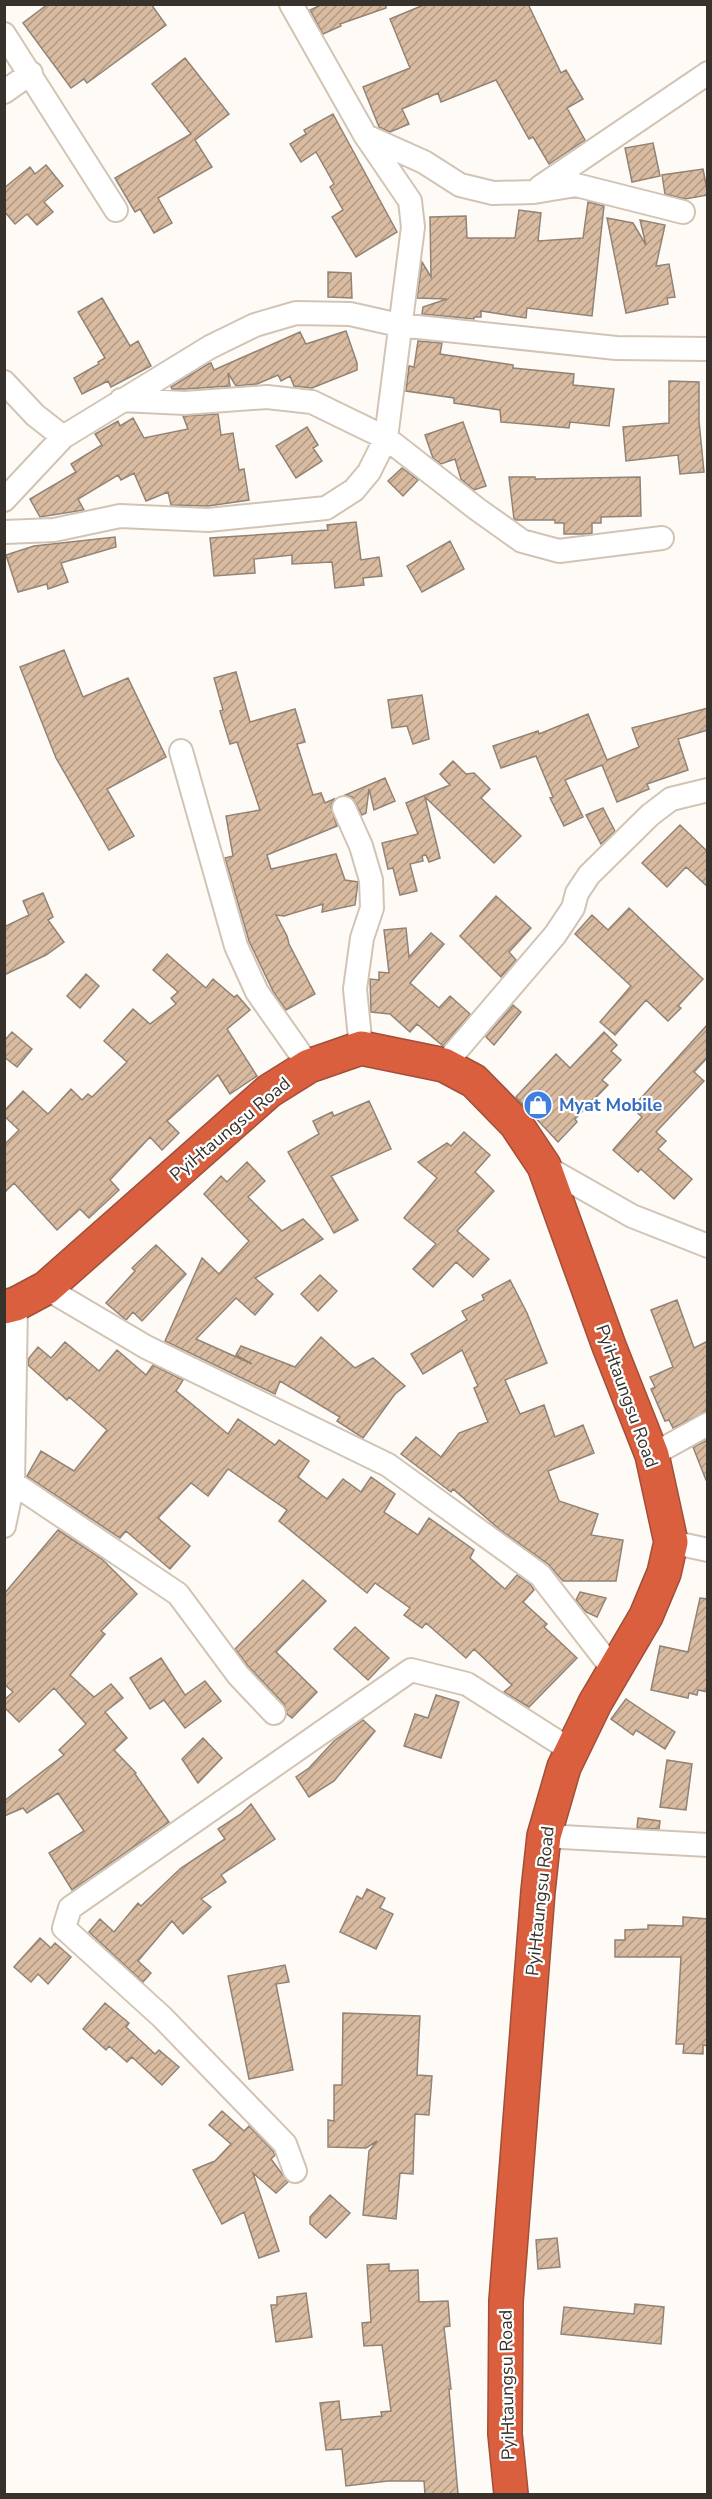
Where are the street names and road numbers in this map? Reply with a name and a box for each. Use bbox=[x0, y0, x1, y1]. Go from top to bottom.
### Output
street label: PyiHtaungsu Road bbox=[165, 1071, 295, 1187]
street label: PyiHtaungsu Road bbox=[590, 1321, 664, 1471]
street label: PyiHtaungsu Road bbox=[520, 1825, 560, 1977]
street label: PyiHtaungsu Road bbox=[494, 2310, 520, 2460]

